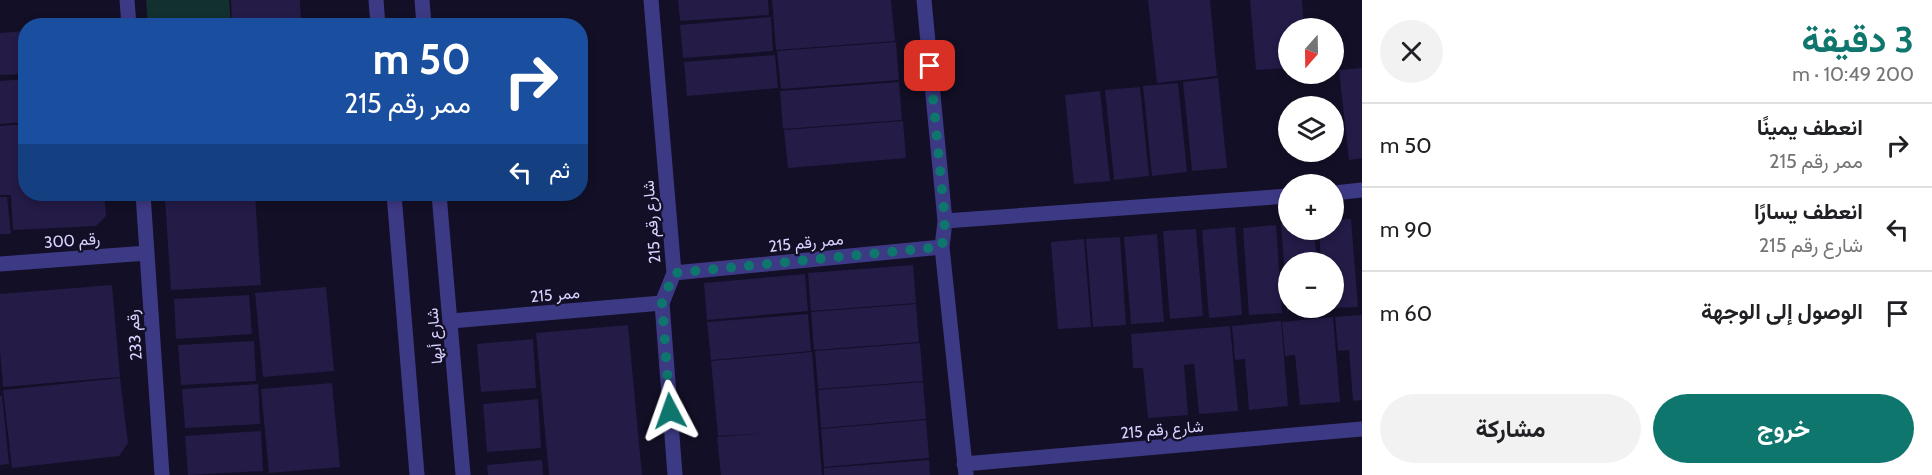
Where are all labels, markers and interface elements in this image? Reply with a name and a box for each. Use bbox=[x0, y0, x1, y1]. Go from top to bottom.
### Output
text: 3 دقيقة bbox=[1802, 17, 1914, 61]
north arrow bbox=[1278, 18, 1344, 84]
map controls bbox=[1278, 18, 1344, 318]
button: close bbox=[1380, 20, 1443, 83]
text: 50 m bbox=[373, 33, 471, 85]
pin bbox=[904, 40, 955, 91]
icon: right bbox=[492, 42, 570, 120]
icon: arrive bbox=[913, 49, 946, 82]
text: 200 m · 10:49 bbox=[1792, 62, 1914, 86]
text: ممر رقم 215 bbox=[344, 87, 471, 120]
button: layers bbox=[1278, 96, 1344, 162]
text: انعطف يمينًا bbox=[1757, 114, 1863, 141]
icon: right bbox=[1881, 129, 1914, 162]
text: 50 m bbox=[1380, 132, 1432, 159]
text: ممر رقم 215 bbox=[1769, 149, 1863, 173]
icon: left bbox=[504, 156, 537, 189]
text: ثم bbox=[549, 157, 570, 184]
button: + bbox=[1278, 174, 1344, 240]
street label: شارع رقم 215 bbox=[638, 179, 667, 264]
text: انعطف يسارًا bbox=[1754, 198, 1863, 225]
icon: left bbox=[1881, 213, 1914, 246]
text: 90 m bbox=[1380, 216, 1432, 243]
street label: رقم 300 bbox=[43, 229, 101, 253]
street label: ممر رقم 215 bbox=[768, 229, 845, 257]
text: شارع رقم 215 bbox=[1759, 233, 1863, 257]
button: − bbox=[1278, 252, 1344, 318]
street label: ممر 215 bbox=[529, 283, 581, 307]
icon: arrive bbox=[1881, 297, 1914, 330]
text: الوصول إلى الوجهة bbox=[1701, 298, 1863, 325]
text: 60 m bbox=[1380, 300, 1432, 327]
street label: شارع أبها bbox=[423, 307, 448, 365]
street label: رقم 233 bbox=[123, 309, 147, 361]
position arrow bbox=[638, 379, 702, 443]
button: مشاركة bbox=[1380, 394, 1641, 463]
button: خروج bbox=[1653, 394, 1914, 463]
street label: شارع رقم 215 bbox=[1120, 416, 1205, 445]

